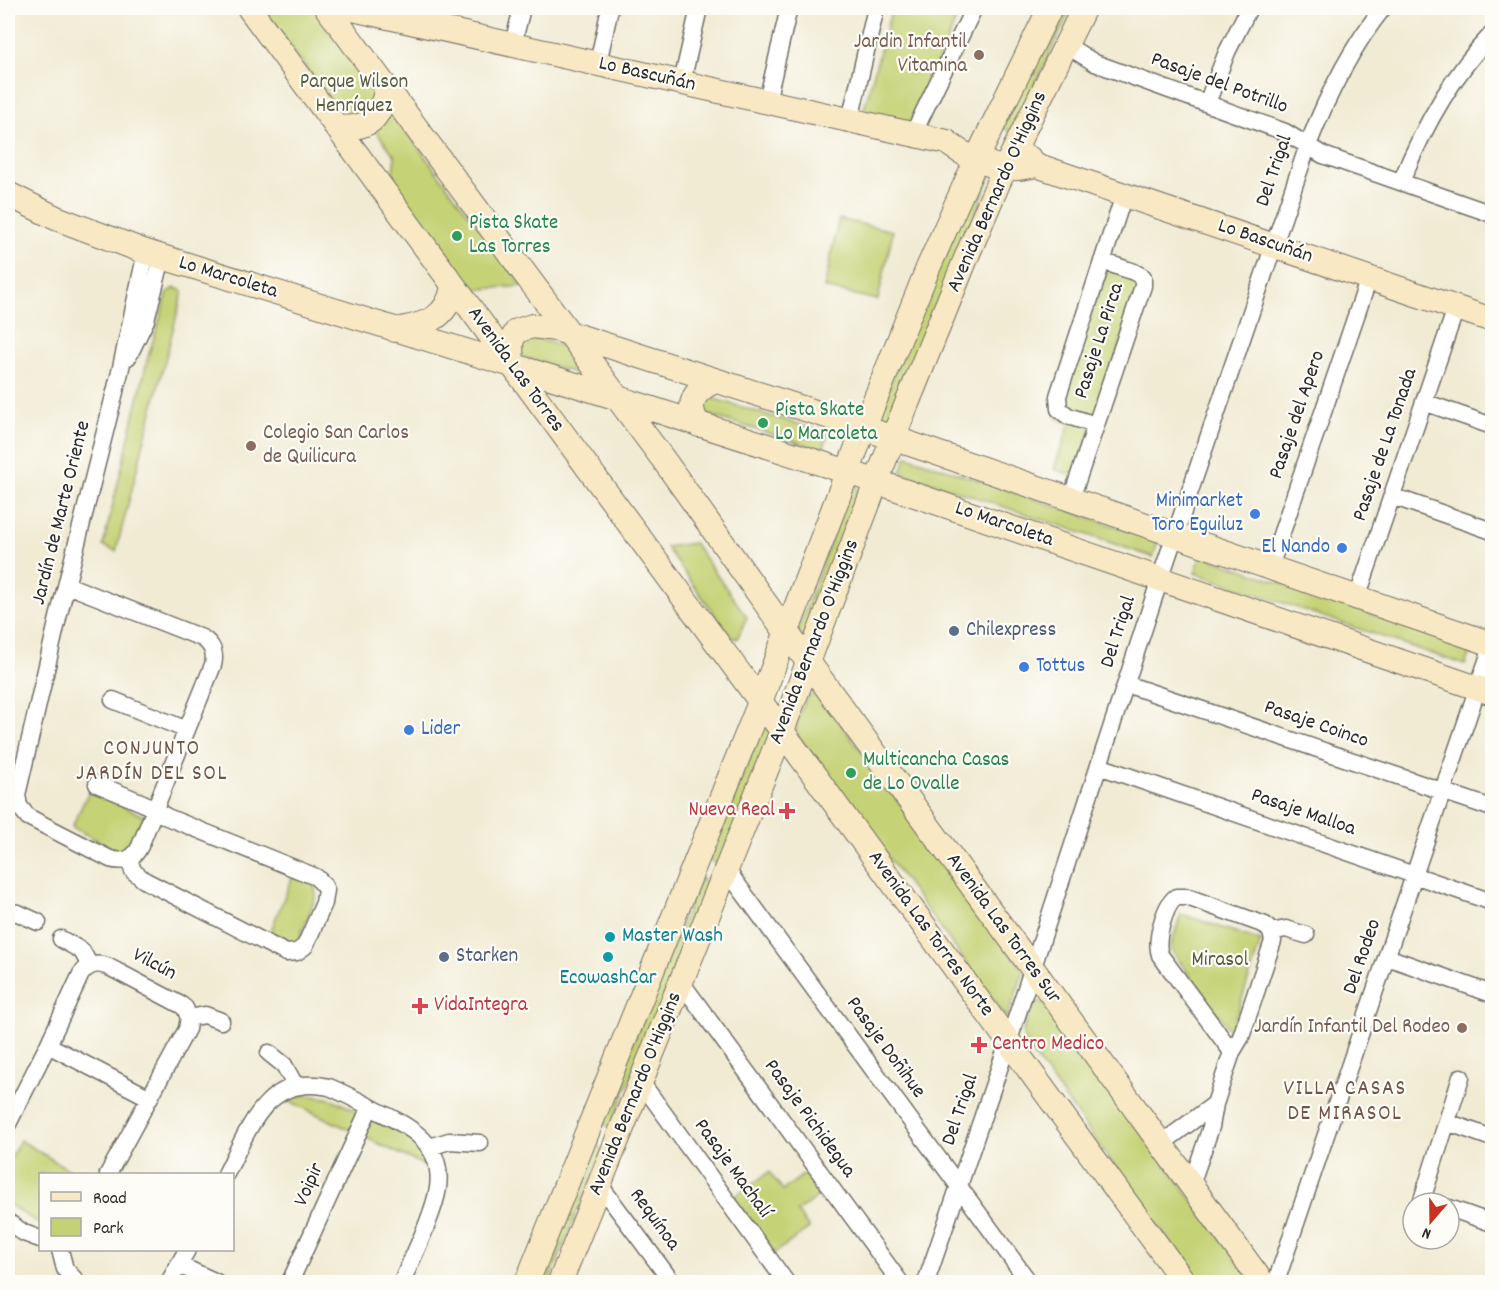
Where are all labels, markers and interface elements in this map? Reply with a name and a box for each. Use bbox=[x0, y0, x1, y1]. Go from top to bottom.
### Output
place label: Jardin Infantil Vitamina bbox=[854, 28, 968, 82]
street label: Pasaje del Potrillo bbox=[1146, 45, 1292, 123]
marker: Jardin Infantil Vitamina bbox=[972, 48, 986, 62]
street label: Lo Bascuñán bbox=[596, 49, 698, 101]
park label: Parque Wilson Henríquez bbox=[300, 68, 408, 122]
street label: Avenida Bernardo O'Higgins bbox=[940, 87, 1056, 297]
street label: Del Trigal bbox=[1249, 131, 1301, 211]
place label: Pista Skate Las Torres bbox=[469, 209, 558, 263]
street label: Lo Bascuñán bbox=[1213, 212, 1317, 272]
marker: Pista Skate Las Torres bbox=[450, 229, 464, 243]
street label: Lo Marcoleta bbox=[175, 249, 282, 308]
street label: Pasaje La Pirca bbox=[1067, 278, 1133, 403]
street label: Avenida Las Torres bbox=[459, 301, 571, 439]
street label: Pasaje del Apero bbox=[1262, 347, 1334, 483]
street label: Pasaje de La Tonada bbox=[1346, 363, 1427, 525]
place label: Pista Skate Lo Marcoleta bbox=[775, 396, 878, 450]
marker: Pista Skate Lo Marcoleta bbox=[756, 416, 770, 430]
street label: Jardín de Marte Oriente bbox=[25, 418, 99, 608]
place label: Colegio San Carlos de Quilicura bbox=[263, 419, 409, 473]
marker: Colegio San Carlos de Quilicura bbox=[244, 439, 258, 453]
place label: Minimarket Toro Eguiluz bbox=[1152, 487, 1243, 541]
street label: Lo Marcoleta bbox=[951, 494, 1058, 556]
marker: Minimarket Toro Eguiluz bbox=[1248, 507, 1262, 521]
place label: El Nando bbox=[1262, 533, 1330, 563]
street label: Avenida Bernardo O'Higgins bbox=[762, 535, 868, 749]
marker: El Nando bbox=[1335, 541, 1349, 555]
street label: Del Trigal bbox=[1093, 592, 1145, 672]
place label: Chilexpress bbox=[966, 616, 1056, 646]
marker: Chilexpress bbox=[947, 624, 961, 638]
place label: Tottus bbox=[1036, 652, 1085, 682]
marker: Tottus bbox=[1017, 660, 1031, 674]
street label: Pasaje Coinco bbox=[1260, 693, 1372, 757]
place label: Lider bbox=[421, 715, 461, 745]
marker: Lider bbox=[402, 723, 416, 737]
district label: CONJUNTO JARDÍN DEL SOL bbox=[76, 734, 228, 790]
place label: Multicancha Casas de Lo Ovalle bbox=[863, 746, 1009, 800]
marker: Multicancha Casas de Lo Ovalle bbox=[844, 766, 858, 780]
street label: Pasaje Malloa bbox=[1247, 781, 1360, 845]
place label: Nueva Real bbox=[689, 796, 775, 826]
marker: Nueva Real bbox=[780, 804, 794, 818]
street label: Avenida Las Torres Norte bbox=[860, 845, 1000, 1023]
street label: Avenida Las Torres Sur bbox=[938, 847, 1068, 1011]
street label: Del Rodeo bbox=[1336, 915, 1390, 999]
place label: Master Wash bbox=[622, 922, 723, 952]
marker: Master Wash bbox=[603, 930, 617, 944]
street label: Vilcún bbox=[127, 941, 181, 989]
place label: Starken bbox=[456, 942, 518, 972]
park label: Mirasol bbox=[1192, 946, 1248, 976]
marker: Starken bbox=[437, 950, 451, 964]
marker: EcowashCar bbox=[601, 950, 615, 964]
place label: EcowashCar bbox=[559, 964, 657, 994]
street label: Avenida Bernardo O'Higgins bbox=[581, 988, 691, 1200]
place label: VidaIntegra bbox=[434, 991, 529, 1021]
street label: Pasaje Doñihue bbox=[838, 991, 932, 1105]
marker: VidaIntegra bbox=[411, 997, 429, 1015]
place label: Jardín Infantil Del Rodeo bbox=[1254, 1013, 1450, 1043]
marker: Jardín Infantil Del Rodeo bbox=[1455, 1021, 1469, 1035]
place label: Centro Medico bbox=[992, 1030, 1104, 1060]
marker: Centro Medico bbox=[970, 1036, 988, 1054]
street label: Pasaje Pichidegua bbox=[756, 1054, 863, 1185]
street label: Del Trigal bbox=[935, 1070, 987, 1150]
district label: VILLA CASAS DE MIRASOL bbox=[1283, 1074, 1407, 1130]
street label: Pasaje Machalí bbox=[686, 1113, 780, 1227]
street label: Voipir bbox=[287, 1158, 333, 1211]
legend bbox=[39, 1173, 234, 1251]
street label: Requínoa bbox=[621, 1183, 688, 1258]
text: Road bbox=[93, 1187, 127, 1212]
north arrow bbox=[1401, 1191, 1461, 1251]
text: Park bbox=[93, 1217, 124, 1242]
text: N bbox=[1419, 1221, 1434, 1245]

